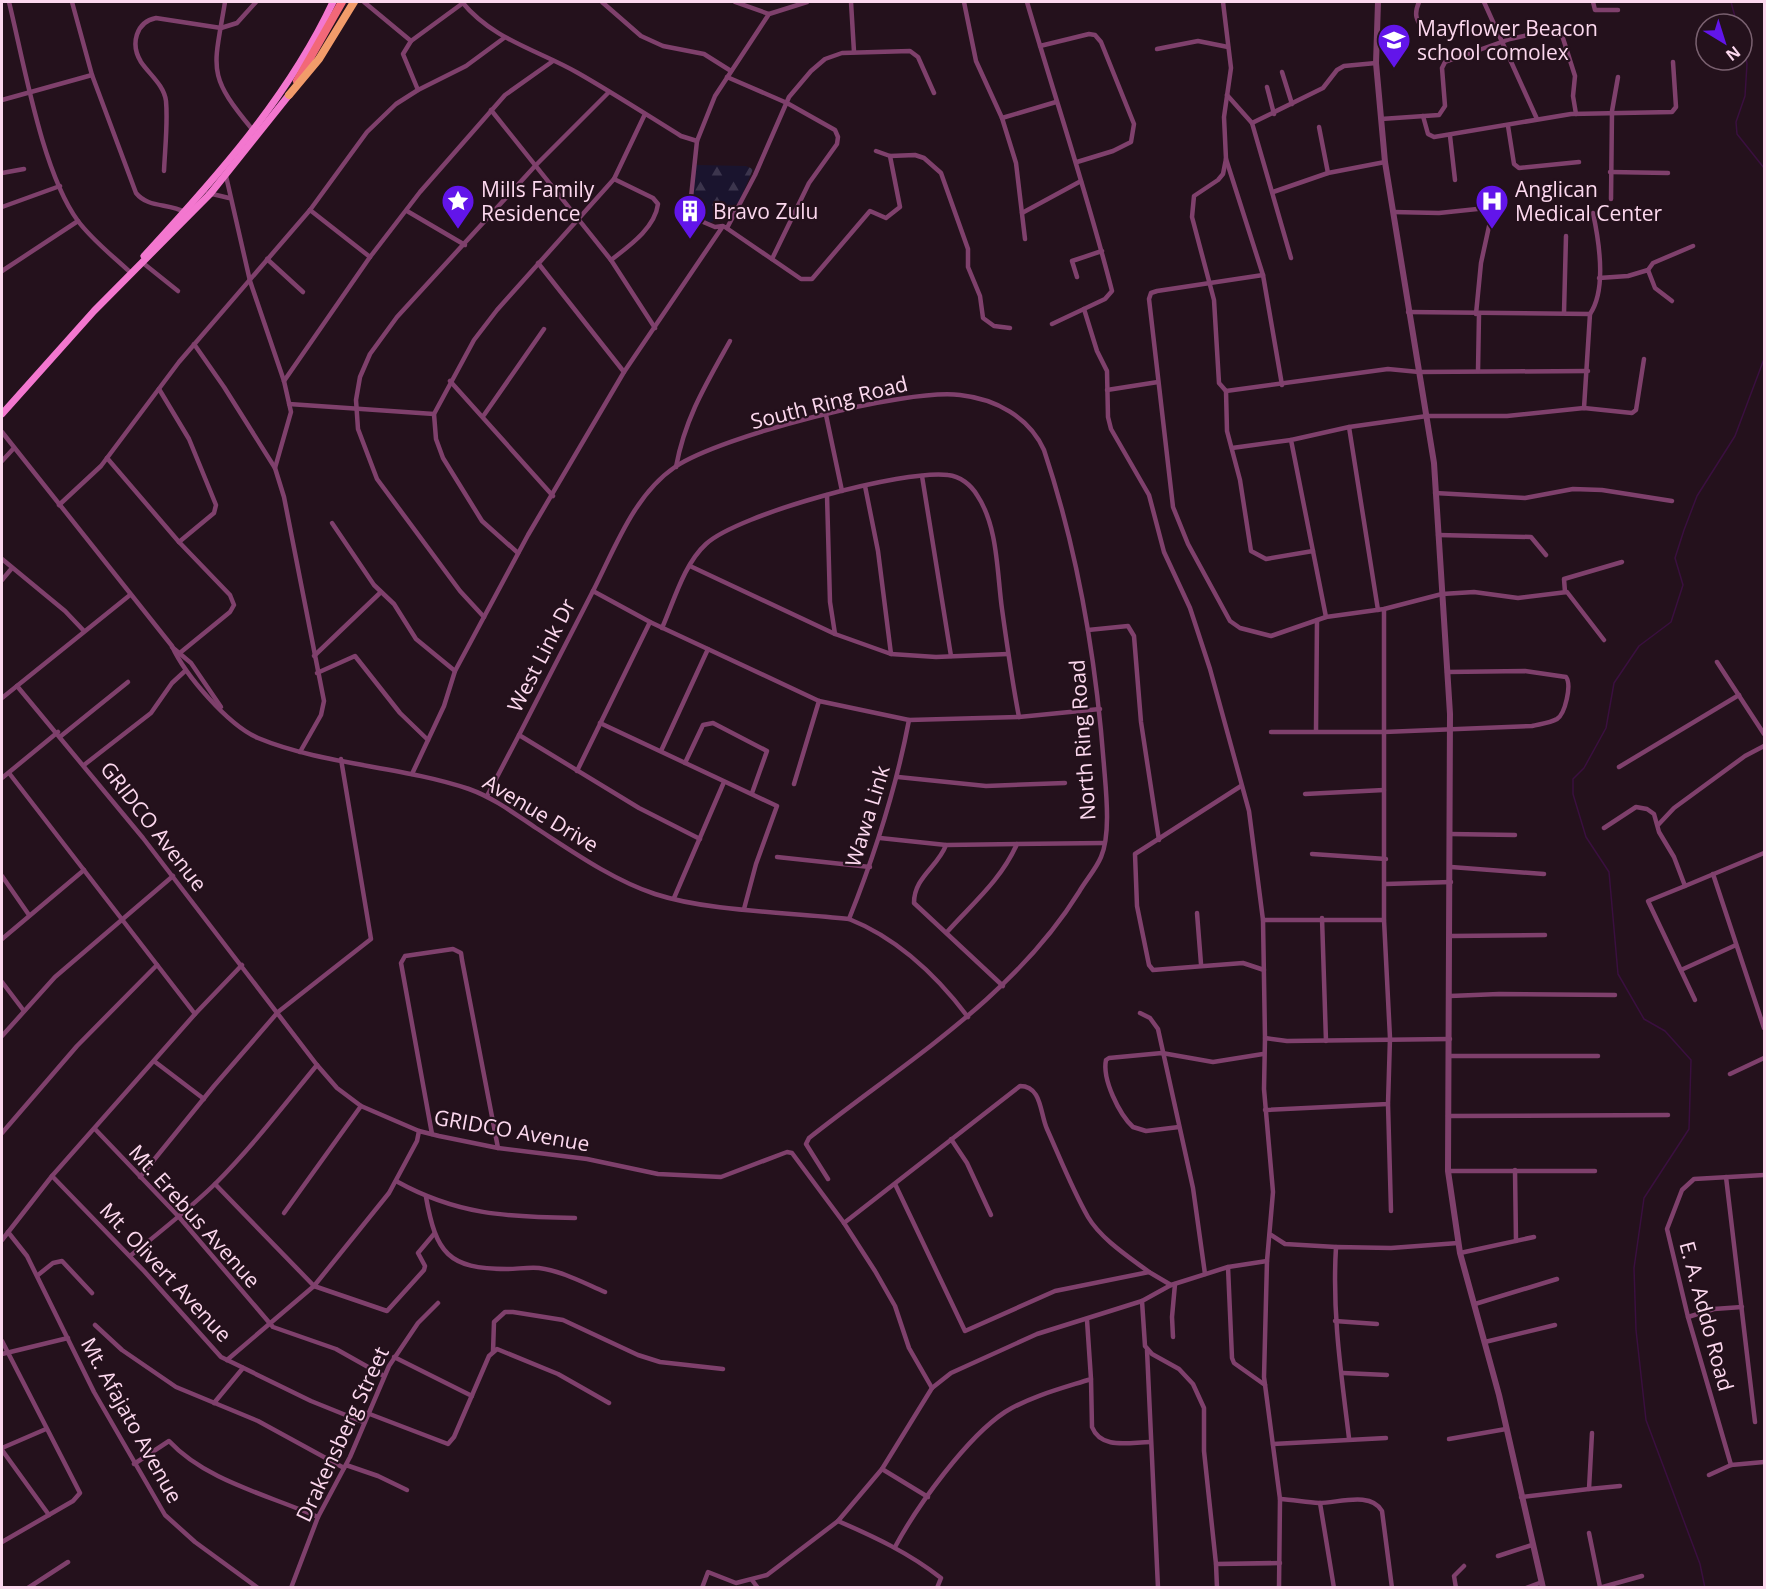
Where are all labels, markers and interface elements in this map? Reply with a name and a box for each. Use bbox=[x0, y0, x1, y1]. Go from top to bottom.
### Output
north arrow bbox=[1694, 12, 1754, 72]
place label: Mayflower Beacon school comolex bbox=[1417, 14, 1598, 66]
school or university icon: Mayflower Beacon school comolex bbox=[1376, 22, 1412, 69]
text: N bbox=[1721, 41, 1745, 66]
place label: Mills Family Residence bbox=[481, 175, 595, 227]
place label: Anglican Medical Center bbox=[1515, 175, 1662, 227]
place icon: Mills Family Residence bbox=[440, 183, 476, 230]
hospital icon: Anglican Medical Center bbox=[1474, 183, 1510, 230]
building icon: Bravo Zulu bbox=[672, 193, 708, 240]
place label: Bravo Zulu bbox=[713, 197, 818, 225]
street label: South Ring Road bbox=[748, 369, 910, 435]
street label: West Link Dr bbox=[500, 593, 582, 716]
street label: North Ring Road bbox=[1062, 659, 1102, 821]
street label: GRIDCO Avenue bbox=[94, 755, 214, 897]
street label: Wawa Link bbox=[838, 762, 896, 870]
street label: Avenue Drive bbox=[478, 768, 604, 858]
street label: GRIDCO Avenue bbox=[432, 1103, 592, 1157]
street label: Mt. Erebus Avenue bbox=[123, 1138, 267, 1294]
street label: Mt. Olivert Avenue bbox=[94, 1196, 238, 1348]
street label: E. A. Addo Road bbox=[1674, 1238, 1740, 1394]
street label: Mt. Afajato Avenue bbox=[75, 1332, 189, 1508]
street label: Drakensberg Street bbox=[289, 1342, 395, 1526]

